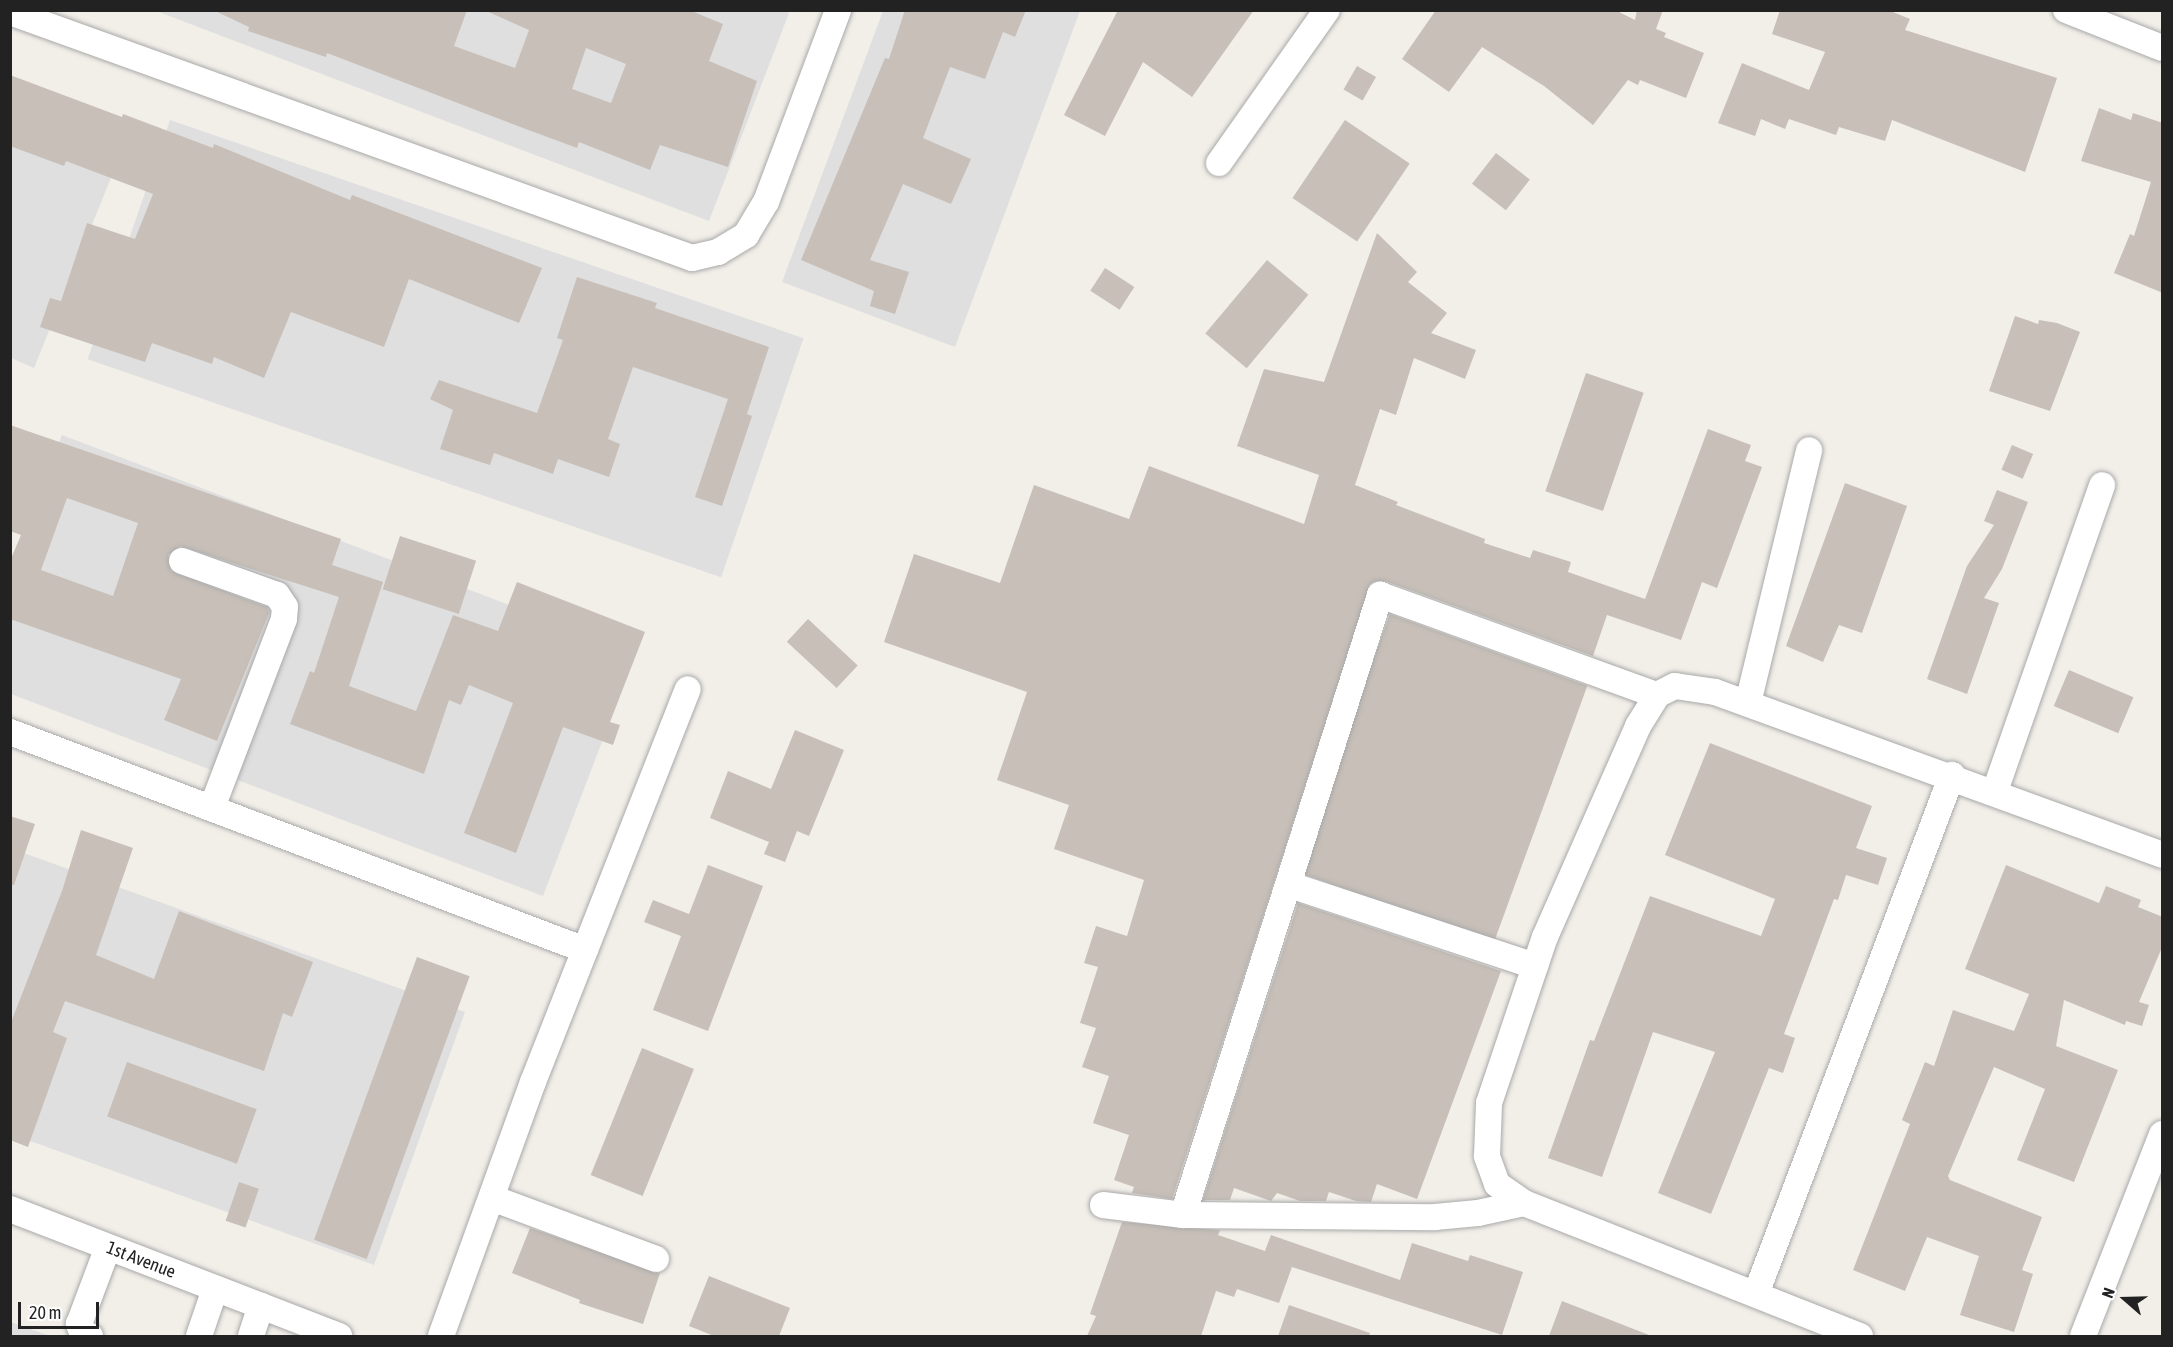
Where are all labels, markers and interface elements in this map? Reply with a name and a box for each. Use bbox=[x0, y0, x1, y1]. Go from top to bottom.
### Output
street label: 1st Avenue bbox=[103, 1237, 179, 1283]
north arrow bbox=[2095, 1269, 2155, 1329]
text: N bbox=[2098, 1285, 2118, 1300]
scale bar bbox=[21, 1290, 102, 1328]
text: 20 m bbox=[29, 1302, 61, 1323]

